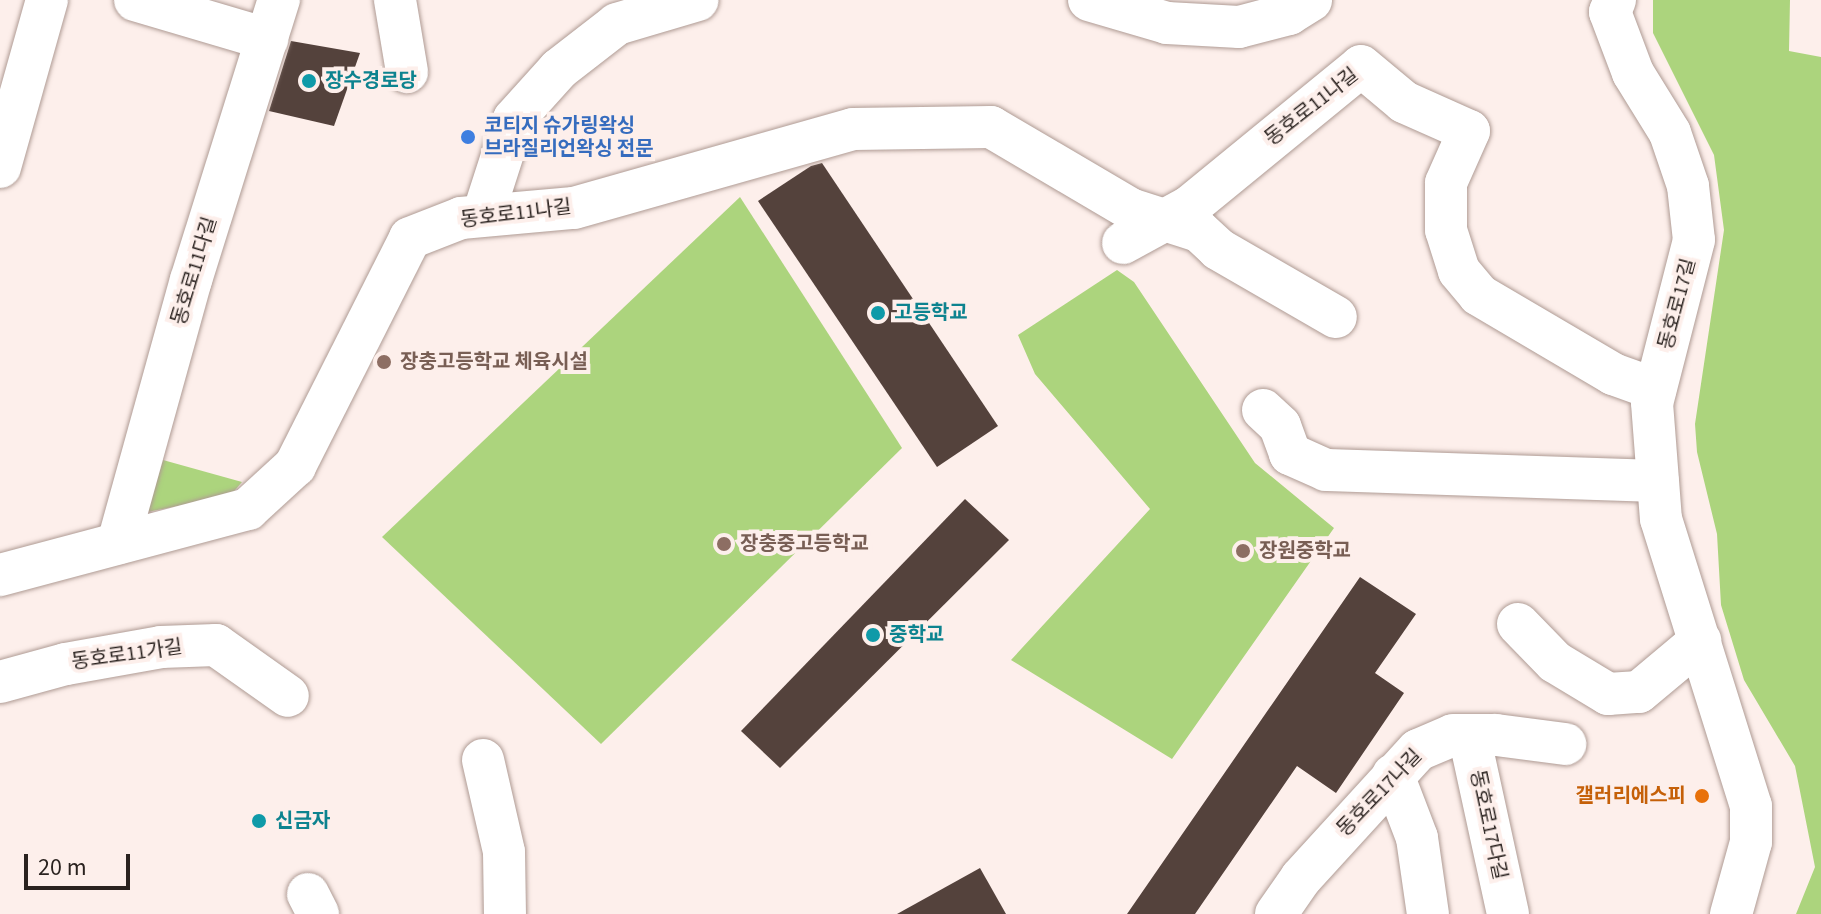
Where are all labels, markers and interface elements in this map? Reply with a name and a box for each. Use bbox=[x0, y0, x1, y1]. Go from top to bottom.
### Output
street label: 동호로11나길 bbox=[1261, 63, 1363, 151]
place label: 장수경로당 bbox=[325, 69, 417, 93]
marker: 장수경로당 bbox=[300, 72, 318, 90]
place label: 코티지 슈가링왁싱 브라질리언왁싱 전문 bbox=[484, 114, 654, 161]
marker: 코티지 슈가링왁싱 브라질리언왁싱 전문 bbox=[459, 128, 477, 146]
street label: 동호로11나길 bbox=[459, 195, 573, 233]
street label: 동호로11다길 bbox=[167, 214, 223, 328]
street label: 동호로17길 bbox=[1654, 256, 1702, 352]
place label: 고등학교 bbox=[894, 301, 968, 325]
marker: 고등학교 bbox=[869, 304, 887, 322]
place label: 장충고등학교 체육시설 bbox=[400, 350, 588, 374]
marker: 장충고등학교 체육시설 bbox=[375, 353, 393, 371]
place label: 장충중고등학교 bbox=[740, 532, 869, 556]
marker: 장충중고등학교 bbox=[715, 535, 733, 553]
place label: 장원중학교 bbox=[1259, 539, 1351, 563]
marker: 장원중학교 bbox=[1234, 542, 1252, 560]
place label: 중학교 bbox=[889, 623, 944, 647]
marker: 중학교 bbox=[864, 626, 882, 644]
street label: 동호로11가길 bbox=[70, 635, 184, 675]
street label: 동호로17나길 bbox=[1333, 744, 1427, 842]
street label: 동호로17다길 bbox=[1465, 768, 1511, 882]
place label: 갤러리에스피 bbox=[1576, 784, 1686, 808]
marker: 갤러리에스피 bbox=[1693, 787, 1711, 805]
place label: 신금자 bbox=[275, 809, 330, 833]
marker: 신금자 bbox=[250, 812, 268, 830]
scale bar bbox=[28, 838, 134, 888]
text: 20 m bbox=[38, 850, 87, 885]

